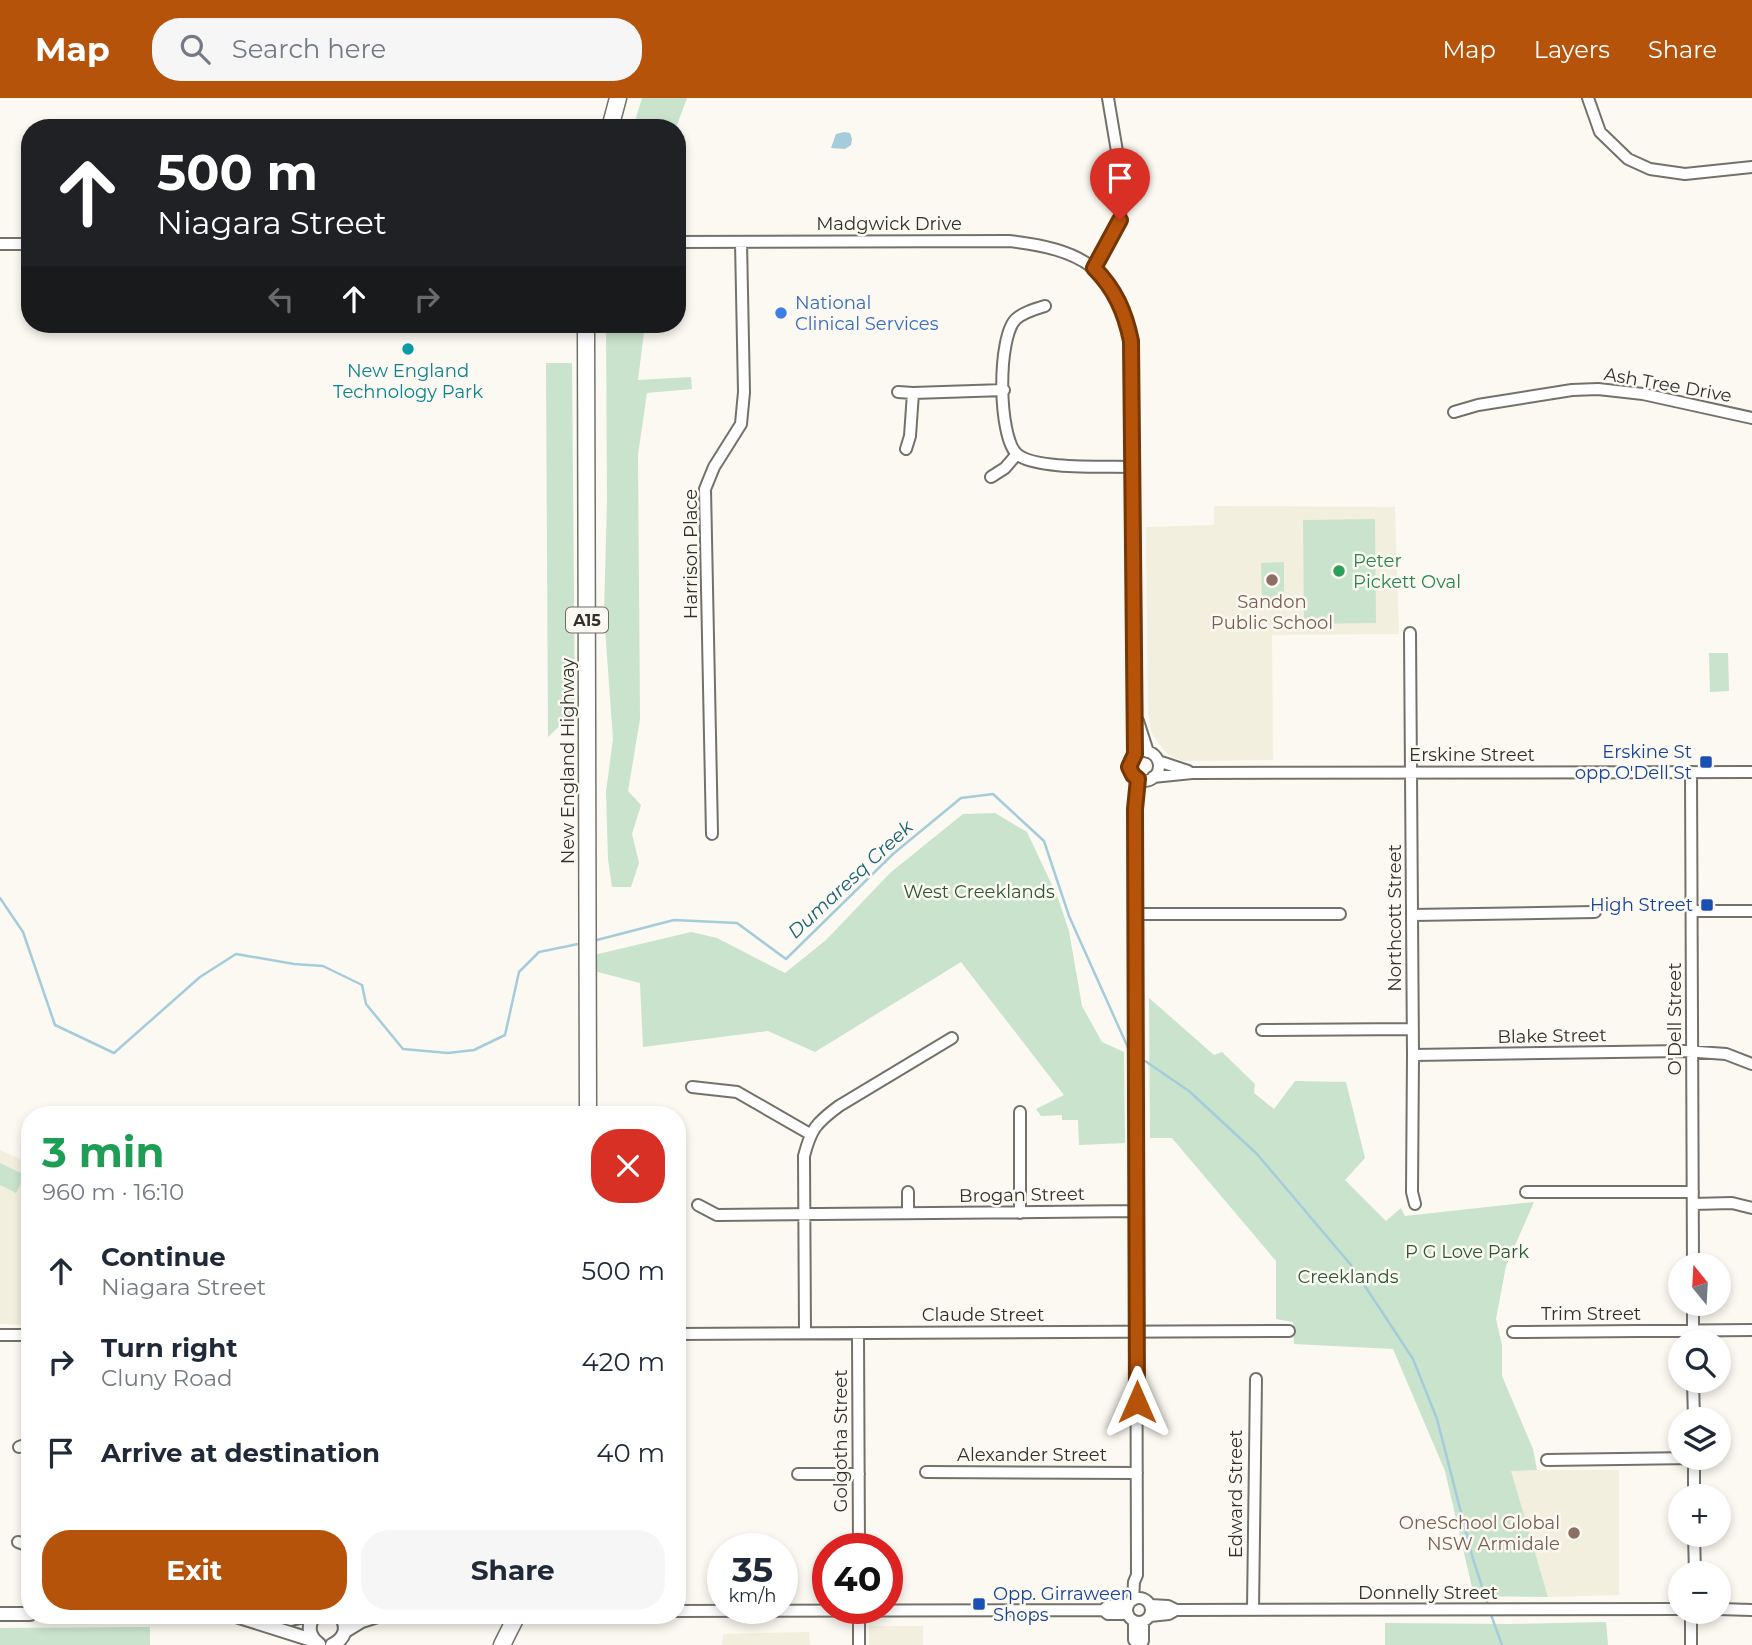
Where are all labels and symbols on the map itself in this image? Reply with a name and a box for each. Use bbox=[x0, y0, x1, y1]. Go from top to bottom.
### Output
pin bbox=[1090, 148, 1150, 220]
street label: Madgwick Drive bbox=[816, 213, 962, 235]
place label: National Clinical Services bbox=[795, 292, 939, 335]
marker: National Clinical Services bbox=[773, 305, 789, 321]
marker: New England Technology Park bbox=[400, 341, 416, 357]
place label: New England Technology Park bbox=[333, 360, 483, 403]
street label: Ash Tree Drive bbox=[1602, 363, 1734, 407]
street label: Harrison Place bbox=[680, 489, 702, 619]
place label: Peter Pickett Oval bbox=[1353, 550, 1461, 593]
marker: Peter Pickett Oval bbox=[1331, 563, 1347, 579]
marker: Sandon Public School bbox=[1264, 572, 1280, 588]
place label: Sandon Public School bbox=[1211, 591, 1333, 634]
road number: A15 bbox=[566, 607, 608, 632]
street label: New England Highway bbox=[557, 658, 579, 864]
place label: Erskine St opp O'Dell St bbox=[1575, 741, 1692, 784]
street label: Erskine Street bbox=[1409, 744, 1535, 766]
marker: Erskine St opp O'Dell St bbox=[1698, 754, 1714, 770]
water label: Dumaresq Creek bbox=[783, 815, 918, 943]
street label: Northcott Street bbox=[1384, 844, 1406, 992]
park label: West Creeklands bbox=[903, 881, 1055, 903]
place label: High Street bbox=[1590, 894, 1693, 916]
marker: High Street bbox=[1699, 897, 1715, 913]
street label: O'Dell Street bbox=[1664, 963, 1686, 1076]
street label: Blake Street bbox=[1497, 1024, 1607, 1048]
street label: Brogan Street bbox=[959, 1183, 1085, 1207]
park label: P G Love Park bbox=[1405, 1241, 1529, 1263]
north arrow bbox=[1668, 1253, 1731, 1316]
park label: Creeklands bbox=[1298, 1266, 1399, 1288]
street label: Trim Street bbox=[1541, 1303, 1641, 1325]
street label: Claude Street bbox=[922, 1304, 1044, 1326]
position arrow bbox=[1100, 1365, 1174, 1439]
street label: Golgotha Street bbox=[830, 1370, 852, 1512]
street label: Edward Street bbox=[1225, 1430, 1247, 1558]
street label: Alexander Street bbox=[957, 1444, 1107, 1466]
place label: OneSchool Global NSW Armidale bbox=[1399, 1512, 1560, 1555]
marker: OneSchool Global NSW Armidale bbox=[1566, 1525, 1582, 1541]
speed limit sign: 40 bbox=[812, 1533, 903, 1624]
street label: Donnelly Street bbox=[1358, 1582, 1498, 1604]
place label: Opp. Girraween Shops bbox=[993, 1583, 1133, 1626]
marker: Opp. Girraween Shops bbox=[971, 1596, 987, 1612]

